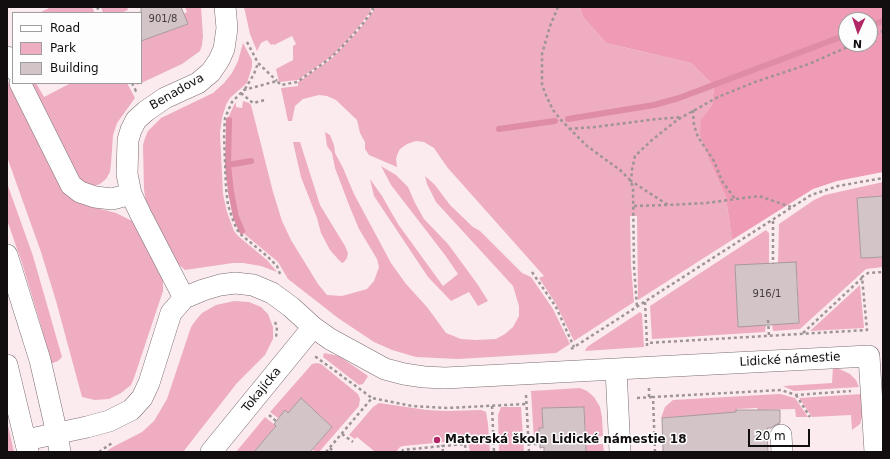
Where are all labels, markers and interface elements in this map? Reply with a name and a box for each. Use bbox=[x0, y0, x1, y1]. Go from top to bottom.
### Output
legend bbox=[12, 12, 142, 84]
north arrow bbox=[838, 12, 878, 52]
house number: 901/8 bbox=[149, 13, 177, 25]
text: Road bbox=[50, 21, 80, 35]
text: N bbox=[852, 37, 862, 50]
text: Park bbox=[50, 41, 76, 55]
text: Building bbox=[50, 61, 99, 75]
street label: Benadova bbox=[147, 71, 207, 113]
house number: 916/1 bbox=[753, 288, 781, 300]
street label: Lidické námestie bbox=[739, 350, 841, 370]
street label: Tokajícka bbox=[239, 364, 285, 416]
scale bar bbox=[750, 421, 812, 447]
text: 20 m bbox=[755, 429, 786, 443]
place label: Materská škola Lidické námestie 18 bbox=[445, 433, 687, 447]
marker: Materská škola Lidické námestie 18 bbox=[432, 435, 442, 445]

